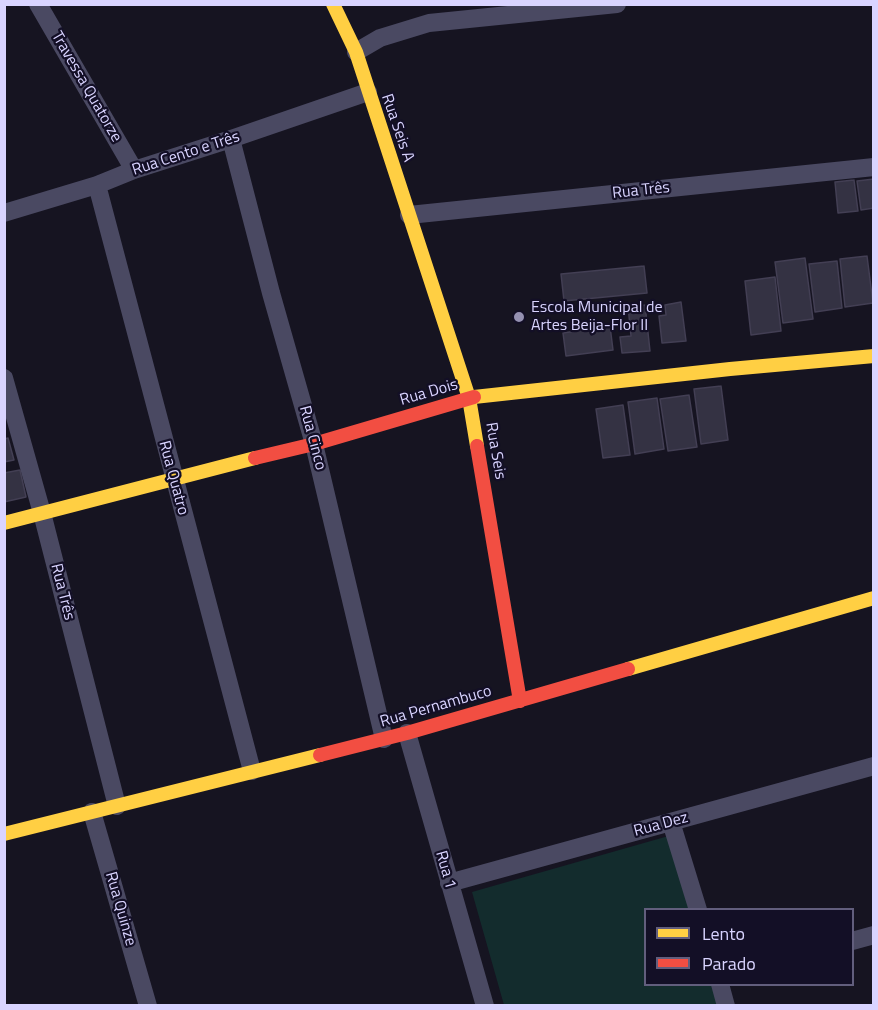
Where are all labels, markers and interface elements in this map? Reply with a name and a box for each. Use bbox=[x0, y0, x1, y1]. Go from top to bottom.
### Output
street label: Travessa Quatorze bbox=[47, 28, 125, 146]
street label: Rua Seis A bbox=[376, 92, 418, 164]
street label: Rua Cento e Três bbox=[130, 128, 242, 180]
street label: Rua Três bbox=[611, 178, 671, 204]
place label: Escola Municipal de Artes Beija-Flor II bbox=[531, 298, 663, 336]
marker: Escola Municipal de Artes Beija-Flor II bbox=[512, 310, 526, 324]
street label: Rua Dois bbox=[398, 376, 460, 410]
street label: Rua Cinco bbox=[294, 404, 330, 472]
street label: Rua Seis bbox=[481, 421, 509, 481]
street label: Rua Quatro bbox=[154, 439, 192, 517]
street label: Rua Três bbox=[46, 562, 78, 622]
street label: Rua Pernambuco bbox=[378, 682, 494, 732]
street label: Rua Dez bbox=[632, 809, 690, 841]
street label: Rua 1 bbox=[430, 849, 460, 891]
street label: Rua Quinze bbox=[100, 870, 140, 948]
legend bbox=[644, 908, 854, 986]
text: Lento bbox=[702, 920, 745, 947]
text: Parado bbox=[702, 950, 756, 977]

